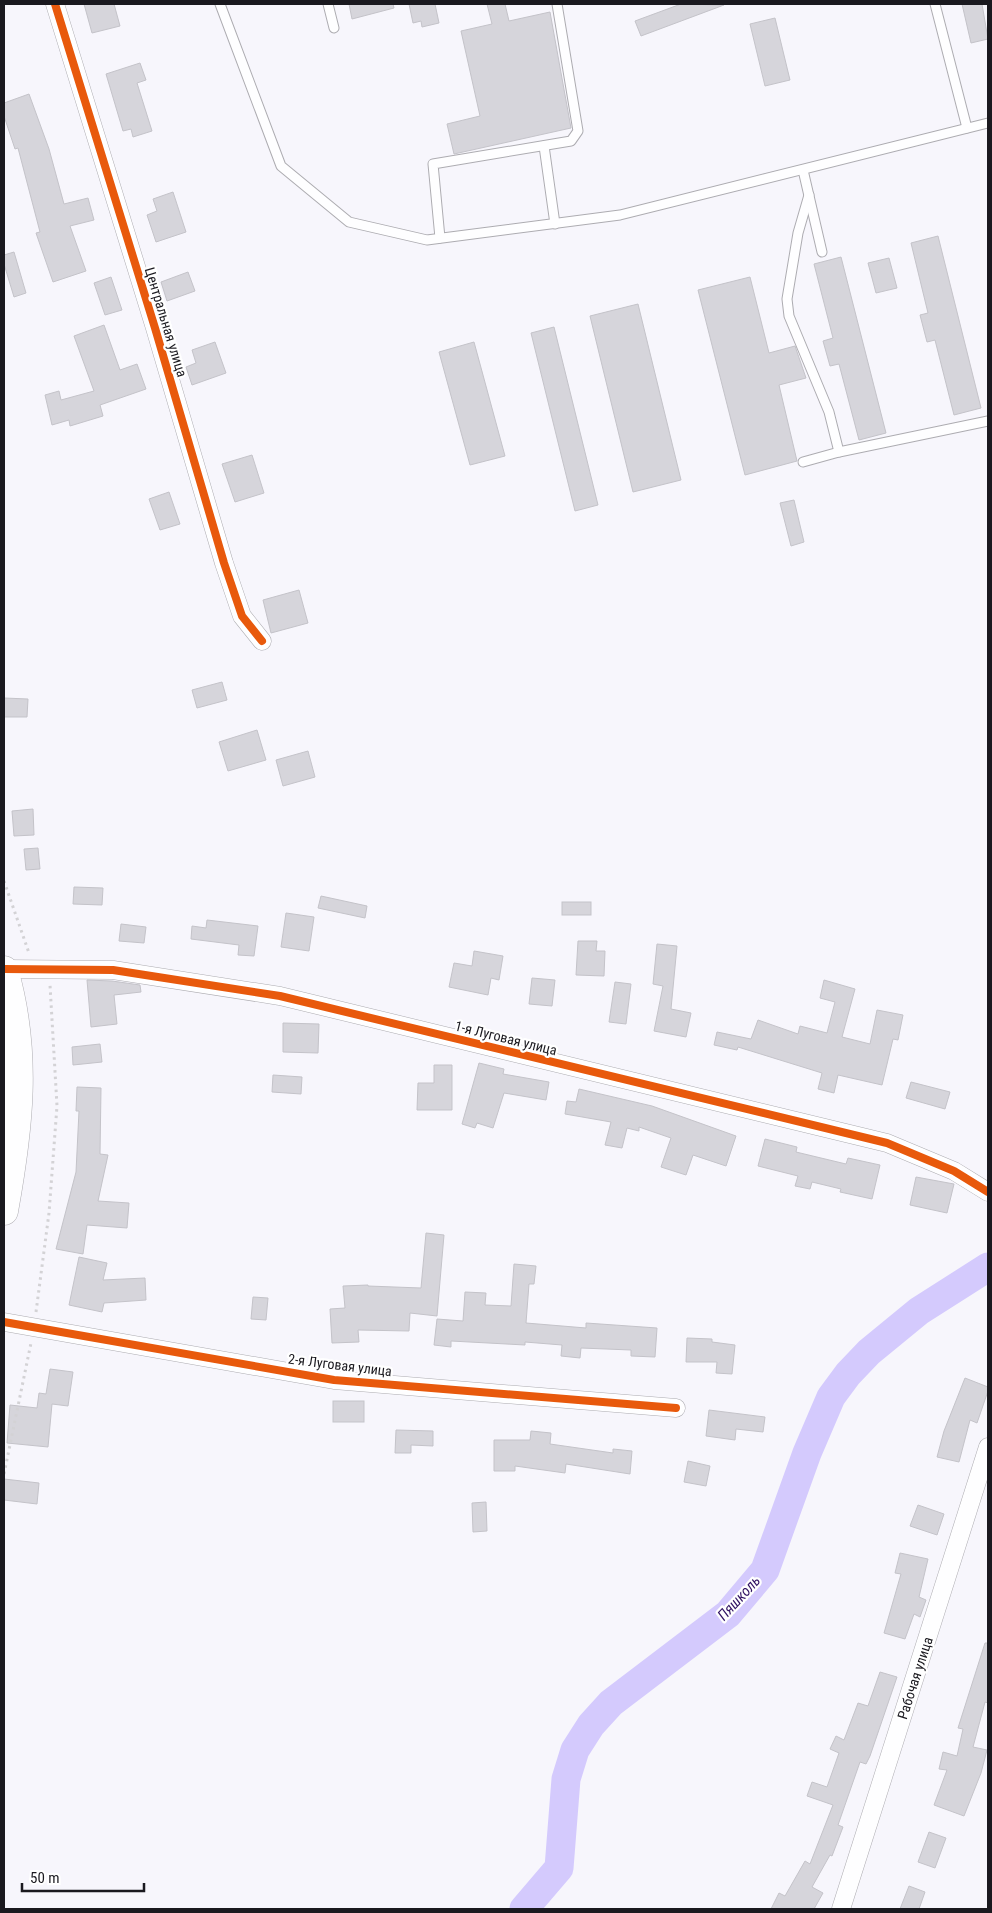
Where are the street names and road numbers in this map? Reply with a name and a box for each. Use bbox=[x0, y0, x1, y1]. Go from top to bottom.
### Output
street label: Центральная улица bbox=[142, 265, 190, 379]
street label: 1-я Луговая улица bbox=[453, 1018, 559, 1058]
street label: 2-я Луговая улица bbox=[287, 1351, 393, 1379]
street label: Рабочая улица bbox=[894, 1635, 936, 1721]

